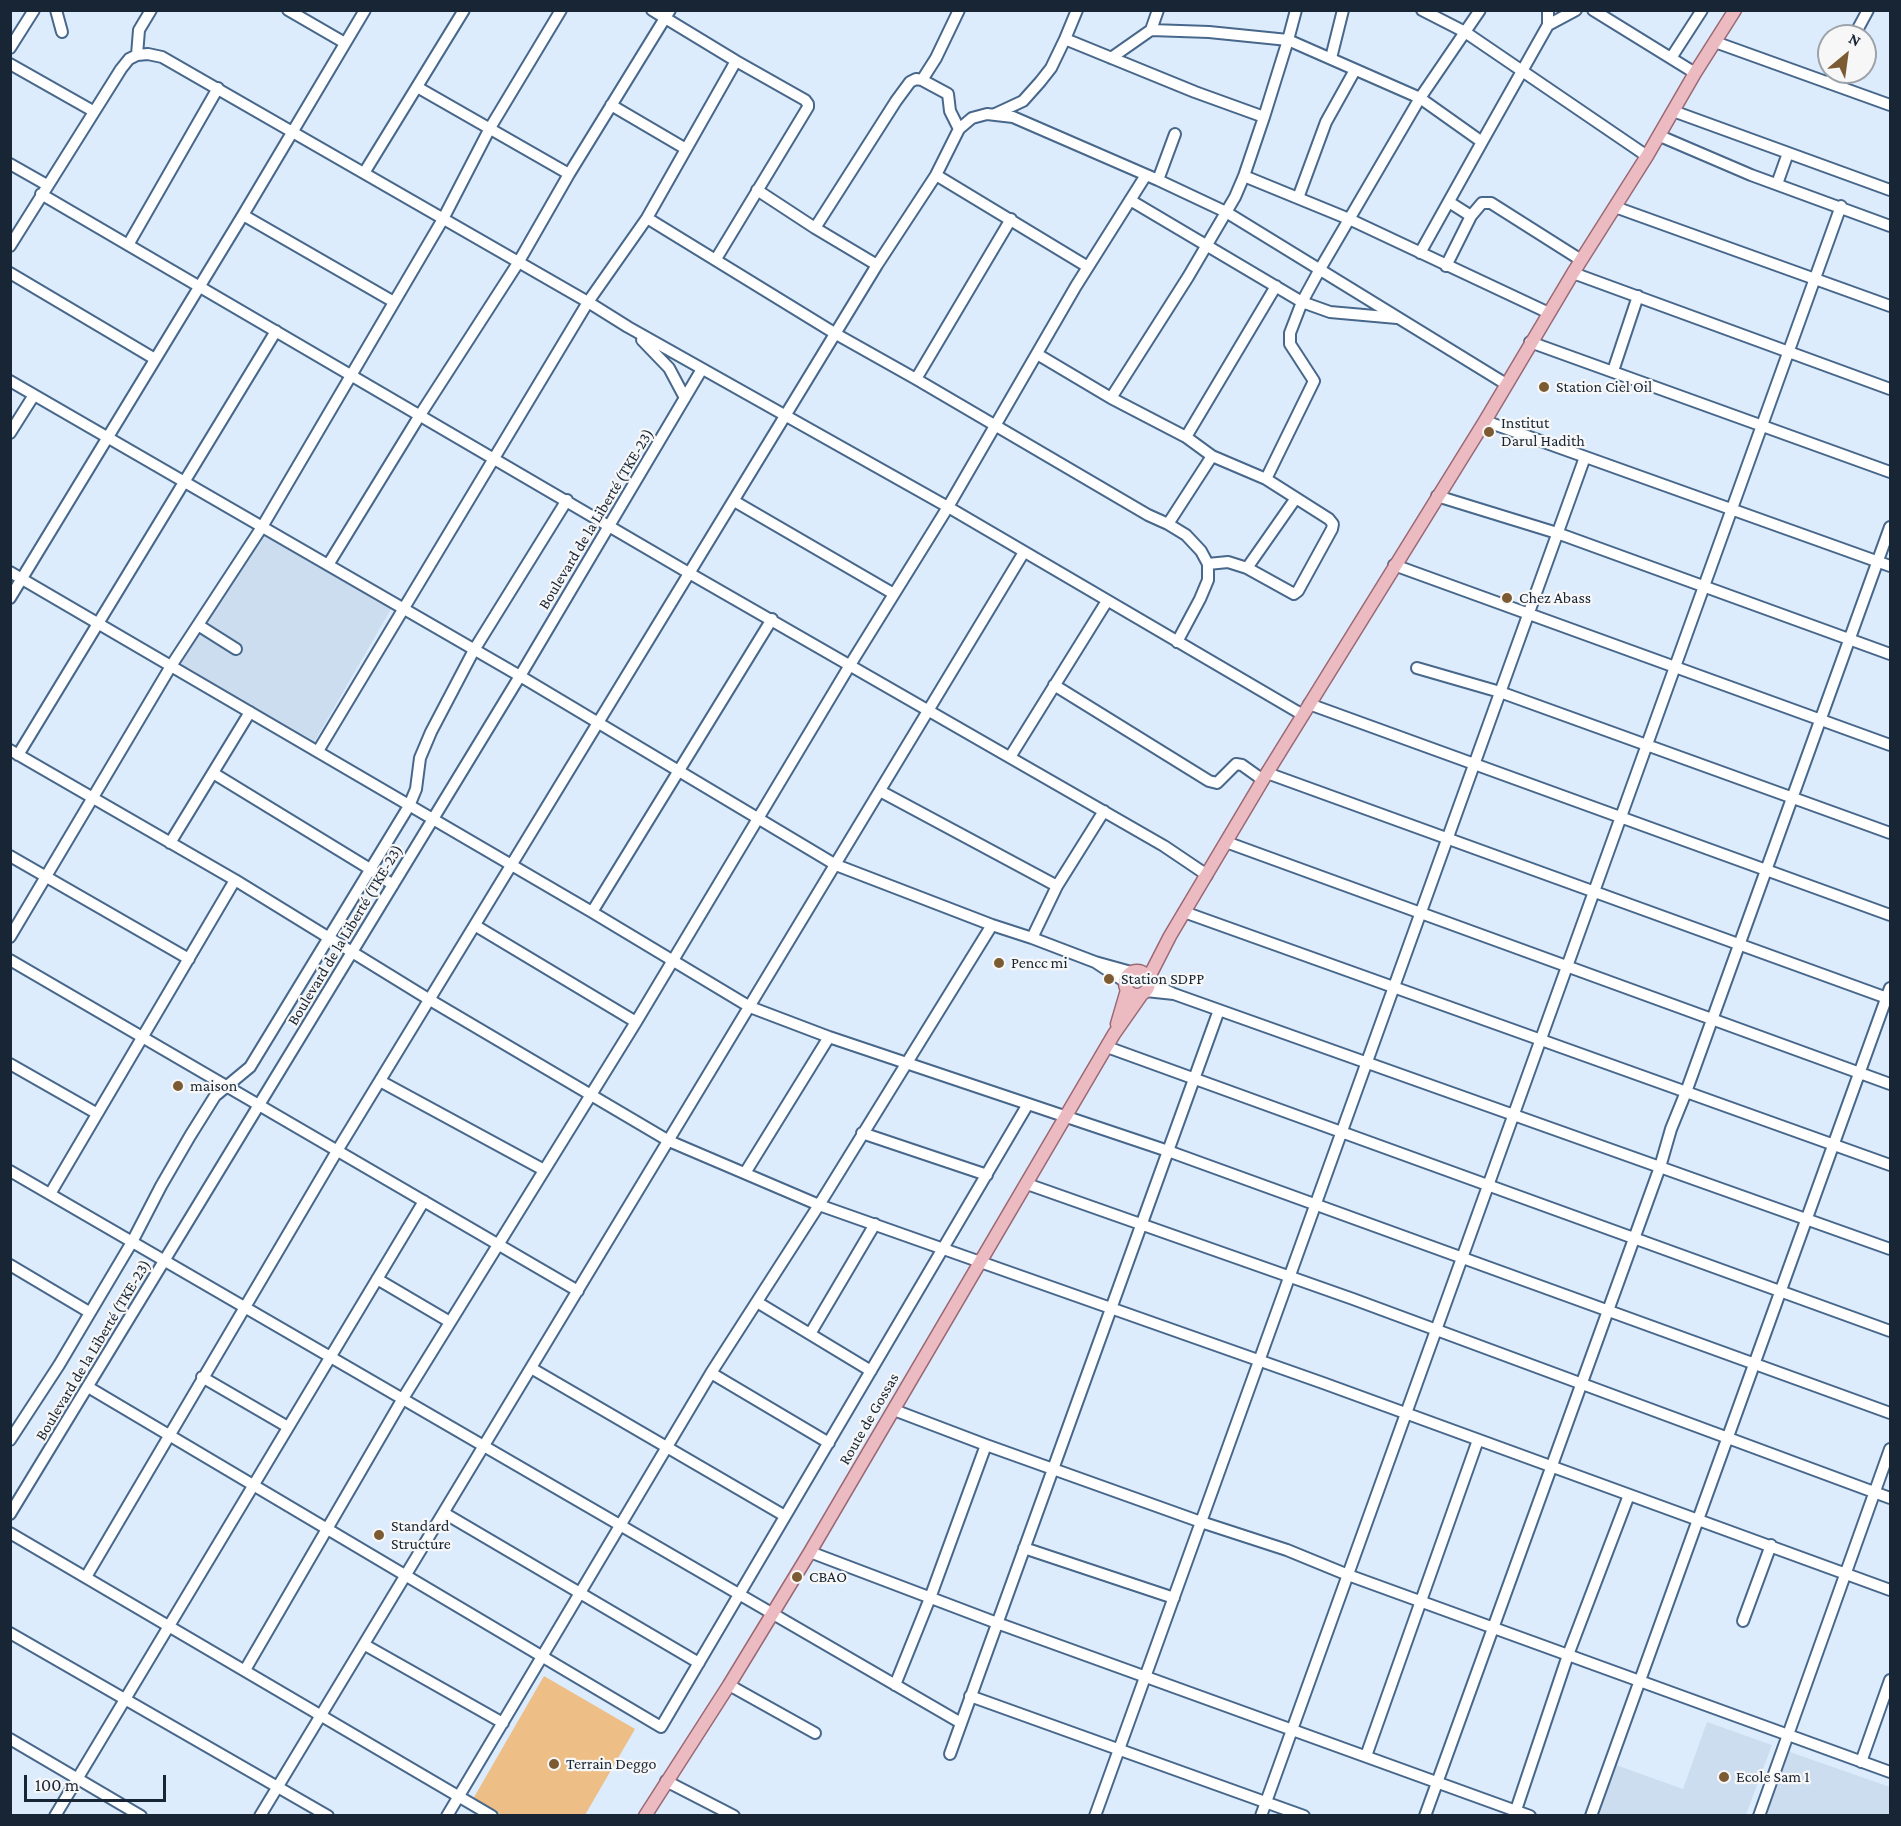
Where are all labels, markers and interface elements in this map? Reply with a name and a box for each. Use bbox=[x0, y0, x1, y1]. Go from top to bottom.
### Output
north arrow bbox=[1817, 24, 1877, 84]
text: N bbox=[1846, 29, 1864, 50]
place label: Station Ciel Oil bbox=[1556, 377, 1652, 397]
marker: Station Ciel Oil bbox=[1537, 380, 1551, 394]
place label: Institut Darul Hadith bbox=[1501, 413, 1585, 451]
street label: Boulevard de la Liberté (TKE-23) bbox=[534, 425, 658, 613]
marker: Institut Darul Hadith bbox=[1482, 425, 1496, 439]
place label: Chez Abass bbox=[1519, 588, 1591, 608]
marker: Chez Abass bbox=[1500, 591, 1514, 605]
street label: Boulevard de la Liberté (TKE-23) bbox=[283, 841, 407, 1029]
place label: Pencc mi bbox=[1011, 953, 1068, 973]
marker: Pencc mi bbox=[992, 956, 1006, 970]
place label: Station SDPP bbox=[1121, 969, 1204, 989]
marker: Station SDPP bbox=[1102, 972, 1116, 986]
place label: maison bbox=[190, 1076, 237, 1096]
marker: maison bbox=[171, 1079, 185, 1093]
street label: Boulevard de la Liberté (TKE-23) bbox=[31, 1256, 155, 1444]
street label: Route de Gossas bbox=[835, 1370, 903, 1468]
place label: Standard Structure bbox=[391, 1516, 451, 1554]
marker: Standard Structure bbox=[372, 1528, 386, 1542]
place label: CBAO bbox=[809, 1567, 847, 1587]
marker: CBAO bbox=[790, 1570, 804, 1584]
place label: Terrain Deggo bbox=[566, 1754, 656, 1774]
marker: Terrain Deggo bbox=[547, 1757, 561, 1771]
scale bar bbox=[27, 1763, 170, 1801]
place label: Ecole Sam 1 bbox=[1736, 1767, 1809, 1787]
marker: Ecole Sam 1 bbox=[1717, 1770, 1731, 1784]
text: 100 m bbox=[35, 1775, 79, 1795]

